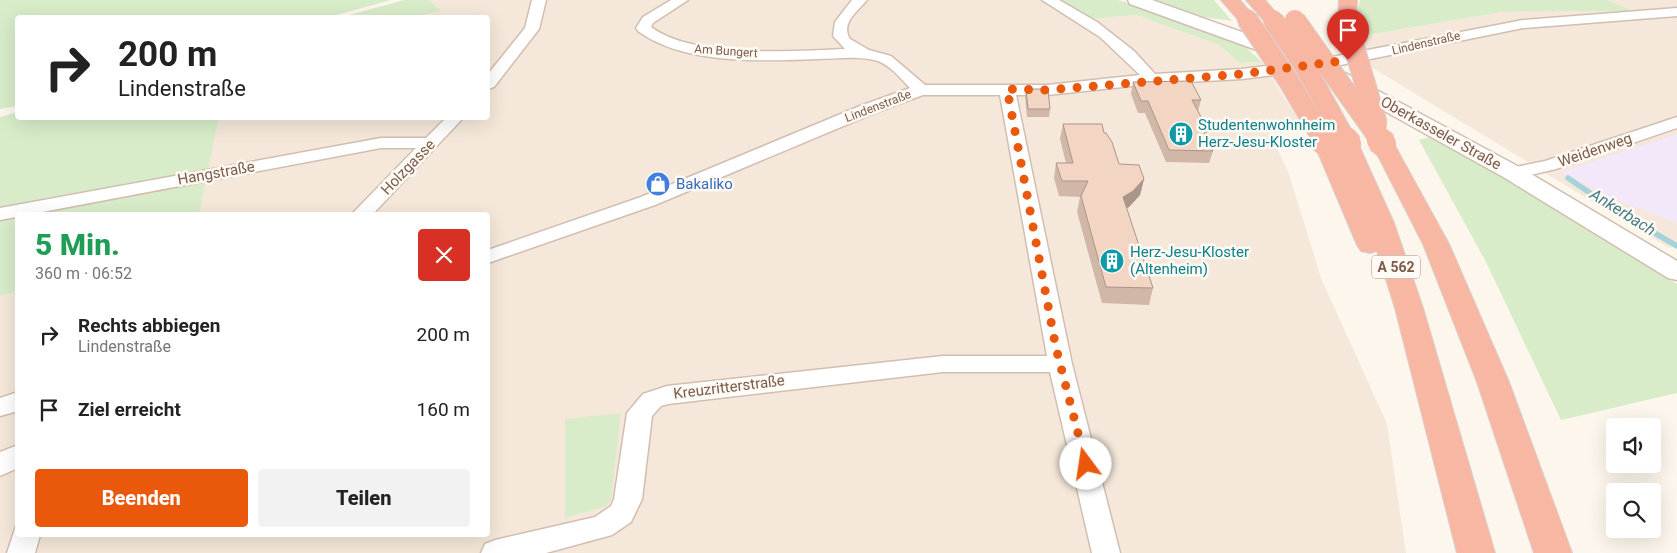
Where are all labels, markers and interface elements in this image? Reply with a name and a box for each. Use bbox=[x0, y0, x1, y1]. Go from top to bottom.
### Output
pin bbox=[1327, 9, 1369, 60]
icon: arrive bbox=[1334, 16, 1362, 44]
street label: Lindenstraße bbox=[1390, 28, 1462, 58]
text: 200 m bbox=[118, 34, 217, 75]
icon: right bbox=[35, 35, 100, 100]
street label: Am Bungert bbox=[694, 42, 758, 60]
text: Lindenstraße bbox=[118, 76, 246, 101]
street label: Lindenstraße bbox=[843, 87, 913, 125]
street label: Oberkasseler Straße bbox=[1378, 92, 1504, 174]
place label: Studentenwohnheim Herz-Jesu-Kloster bbox=[1198, 116, 1335, 151]
building icon: Studentenwohnheim Herz-Jesu-Kloster bbox=[1168, 121, 1194, 147]
street label: Weidenweg bbox=[1556, 129, 1634, 171]
street label: Holzgasse bbox=[377, 135, 439, 199]
street label: Hangstraße bbox=[176, 157, 256, 189]
shop icon: Bakaliko bbox=[645, 171, 671, 197]
place label: Bakaliko bbox=[676, 175, 733, 193]
water label: Ankerbach bbox=[1586, 184, 1659, 240]
text: 5 Min. bbox=[35, 227, 120, 262]
button: close bbox=[418, 229, 470, 281]
place label: Herz-Jesu-Kloster (Altenheim) bbox=[1130, 243, 1249, 278]
building icon: Herz-Jesu-Kloster (Altenheim) bbox=[1099, 248, 1125, 274]
road number: A 562 bbox=[1372, 256, 1420, 278]
text: 360 m · 06:52 bbox=[35, 264, 132, 283]
text: Rechts abbiegen bbox=[78, 314, 220, 337]
icon: right bbox=[35, 321, 63, 349]
text: 200 m bbox=[417, 323, 470, 346]
text: Lindenstraße bbox=[78, 337, 171, 356]
street label: Kreuzritterstraße bbox=[672, 371, 786, 403]
icon: arrive bbox=[35, 396, 63, 424]
text: Ziel erreicht bbox=[78, 398, 181, 421]
text: 160 m bbox=[417, 398, 470, 421]
map controls bbox=[1606, 418, 1661, 538]
button: sound bbox=[1606, 418, 1661, 473]
position arrow bbox=[1059, 437, 1111, 489]
button: Beenden bbox=[35, 469, 248, 527]
button: Teilen bbox=[258, 469, 470, 527]
button: search bbox=[1606, 483, 1661, 538]

